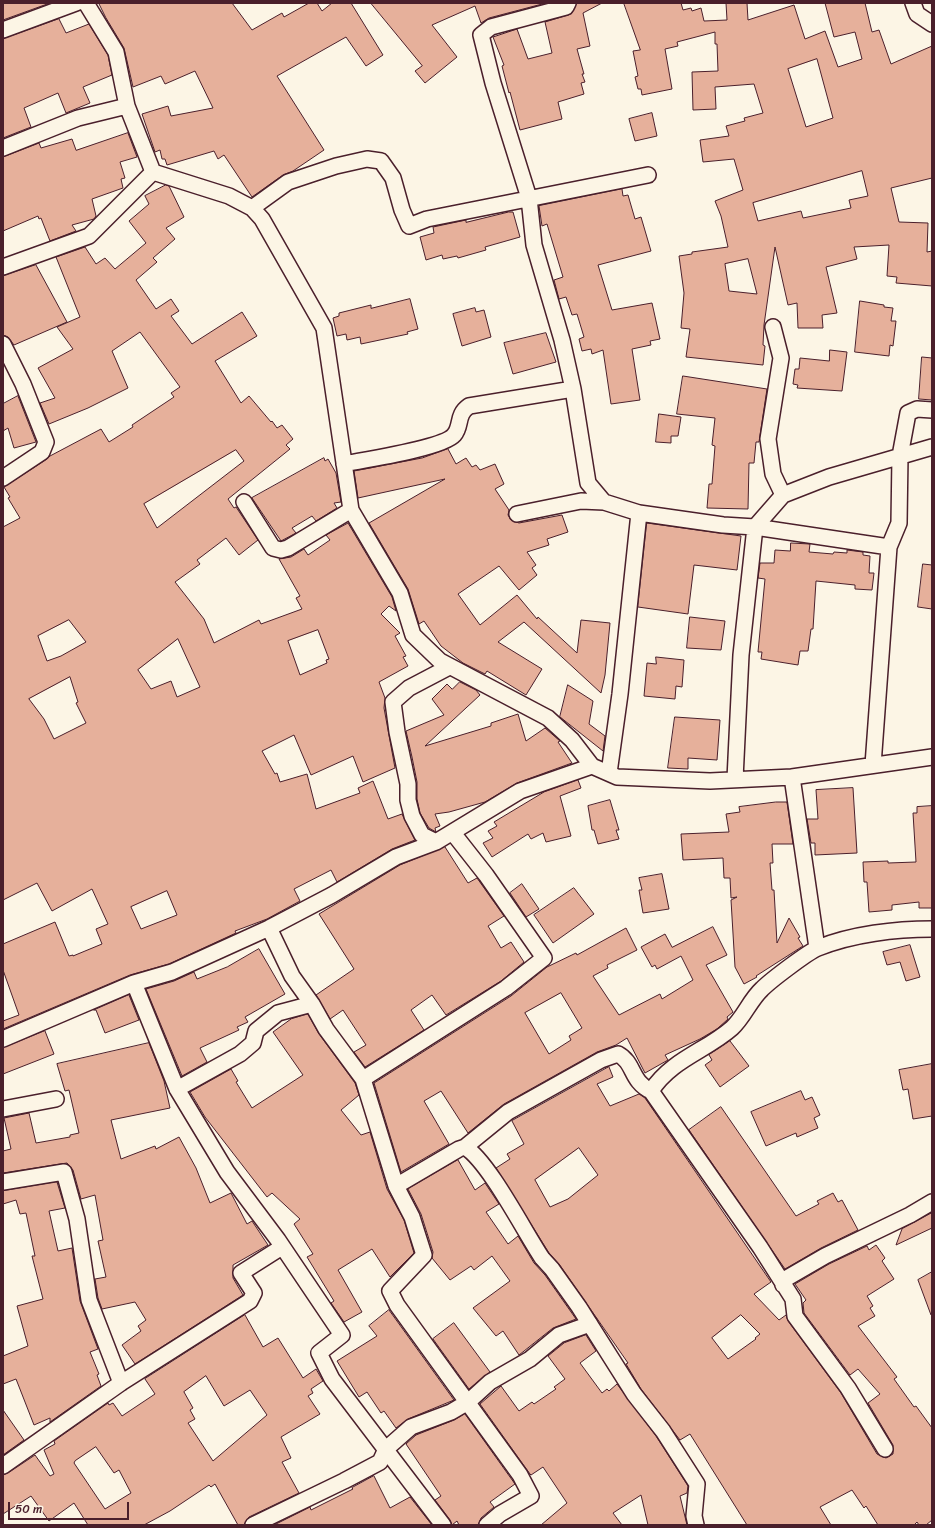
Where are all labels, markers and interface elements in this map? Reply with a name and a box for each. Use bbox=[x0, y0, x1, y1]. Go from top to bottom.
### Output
scale bar bbox=[10, 1494, 131, 1520]
text: 50 m bbox=[15, 1498, 42, 1520]

